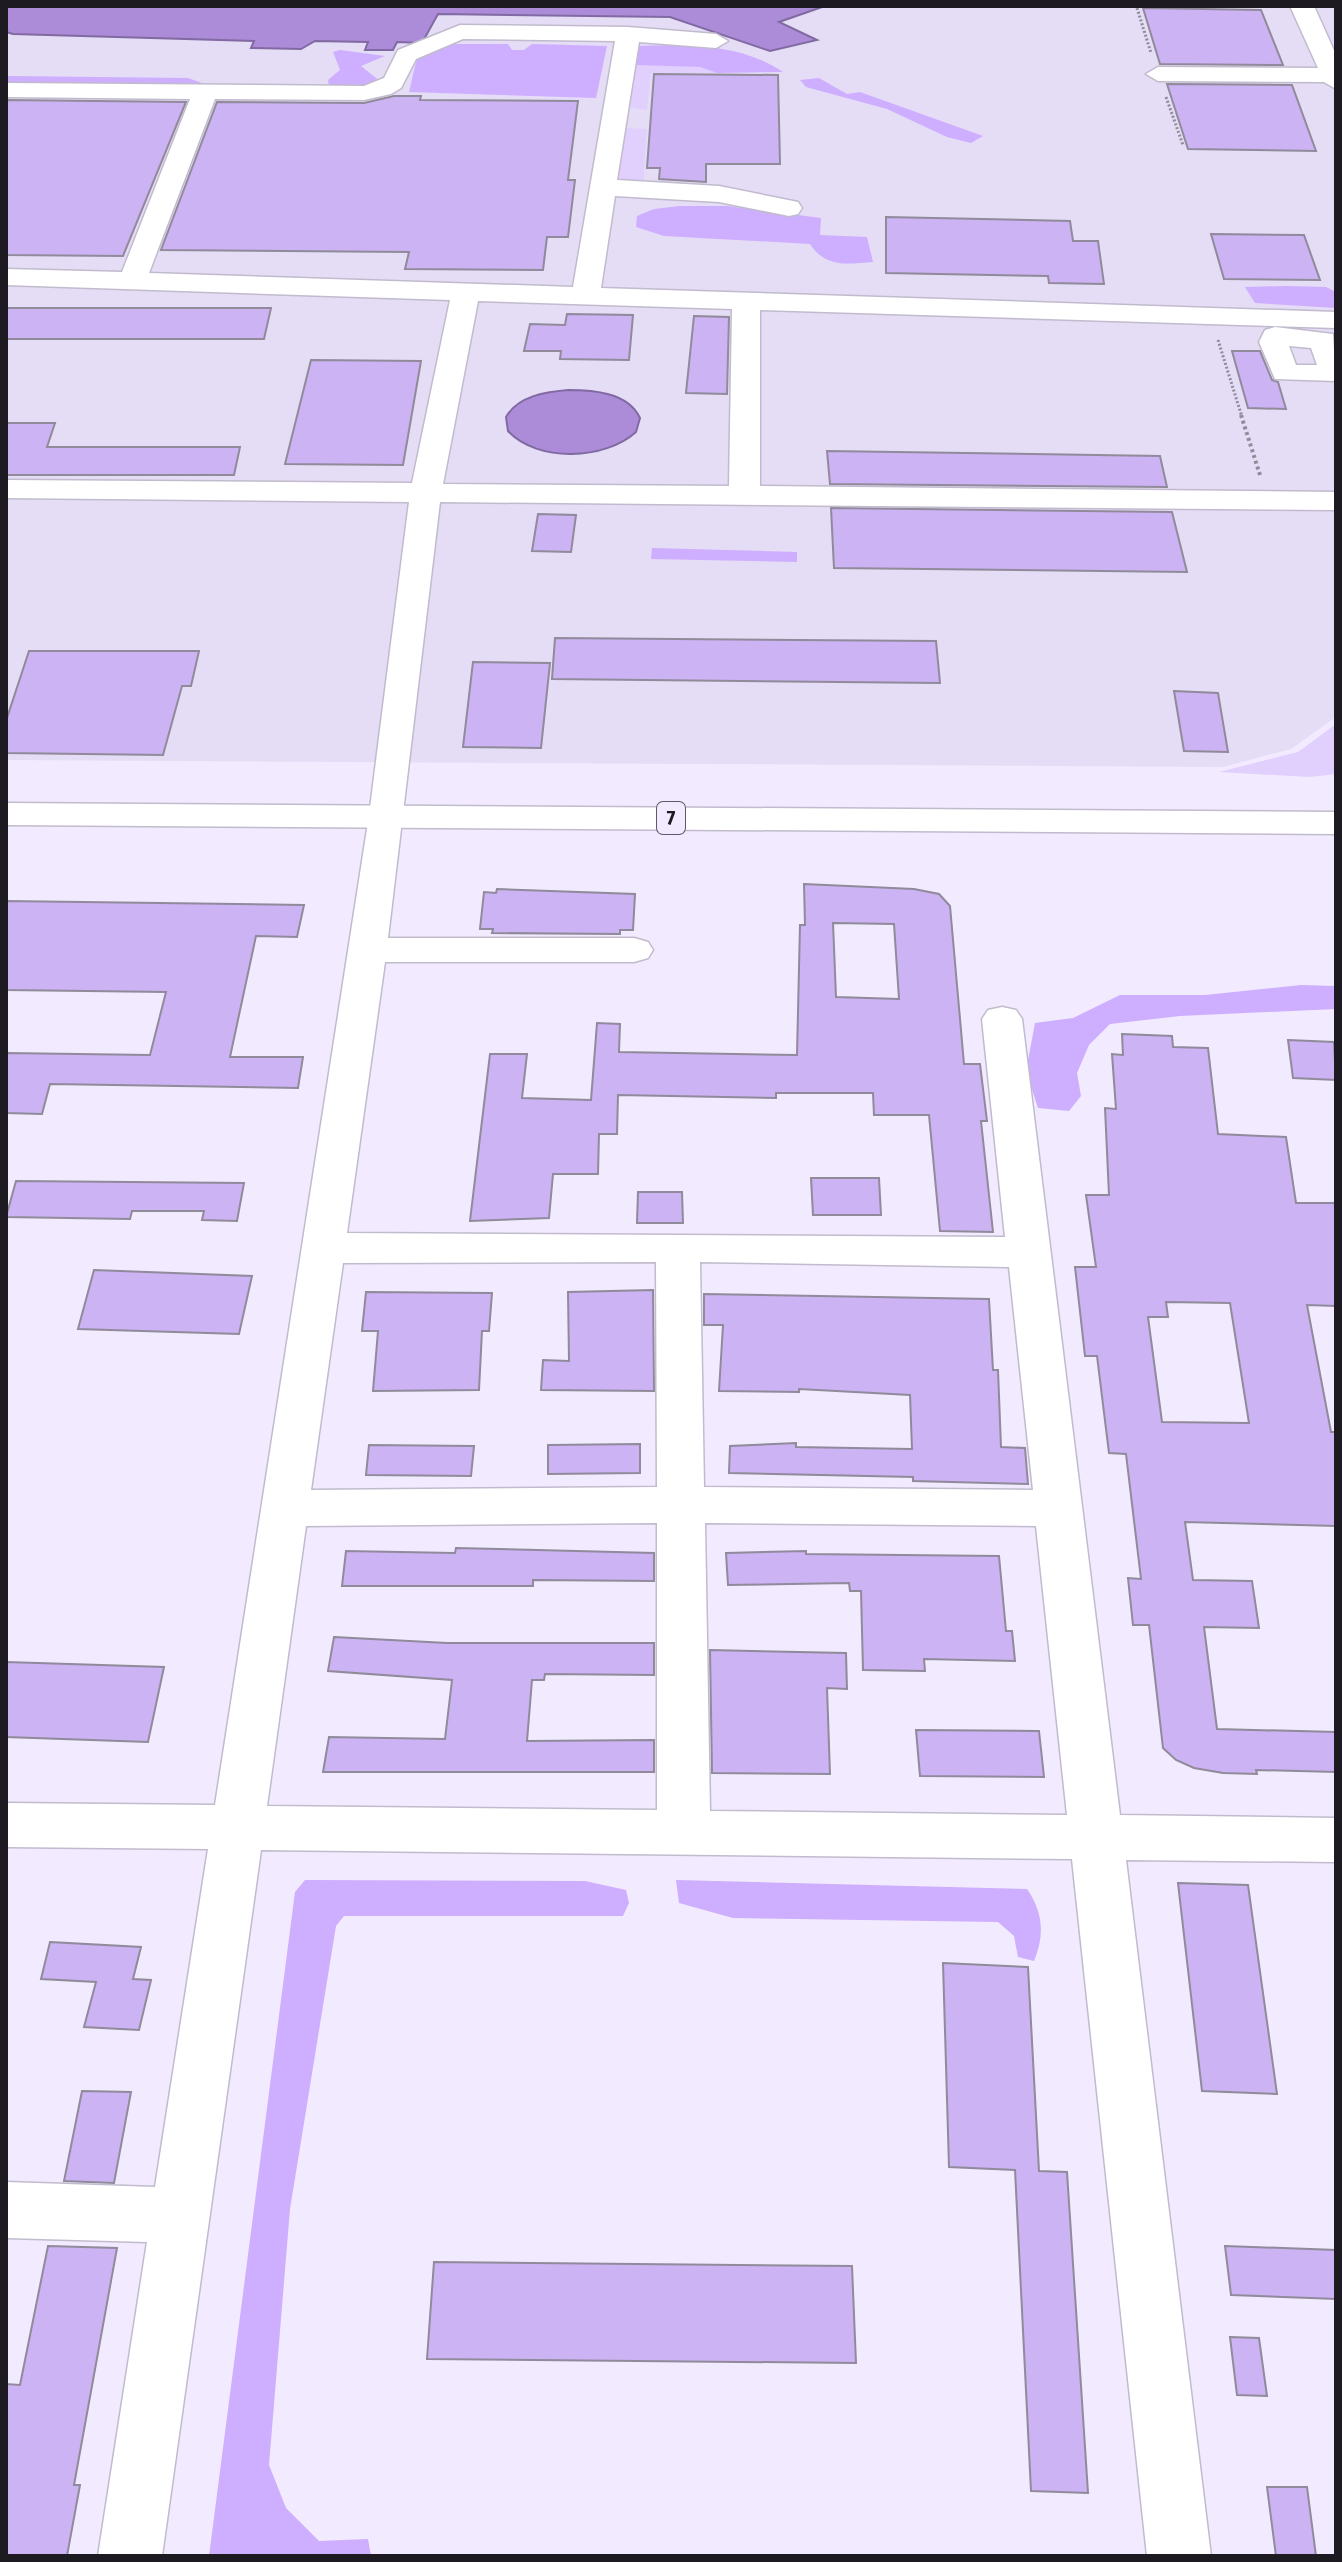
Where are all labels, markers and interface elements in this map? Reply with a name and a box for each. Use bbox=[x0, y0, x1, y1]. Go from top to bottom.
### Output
road number: 7 bbox=[657, 802, 685, 834]

